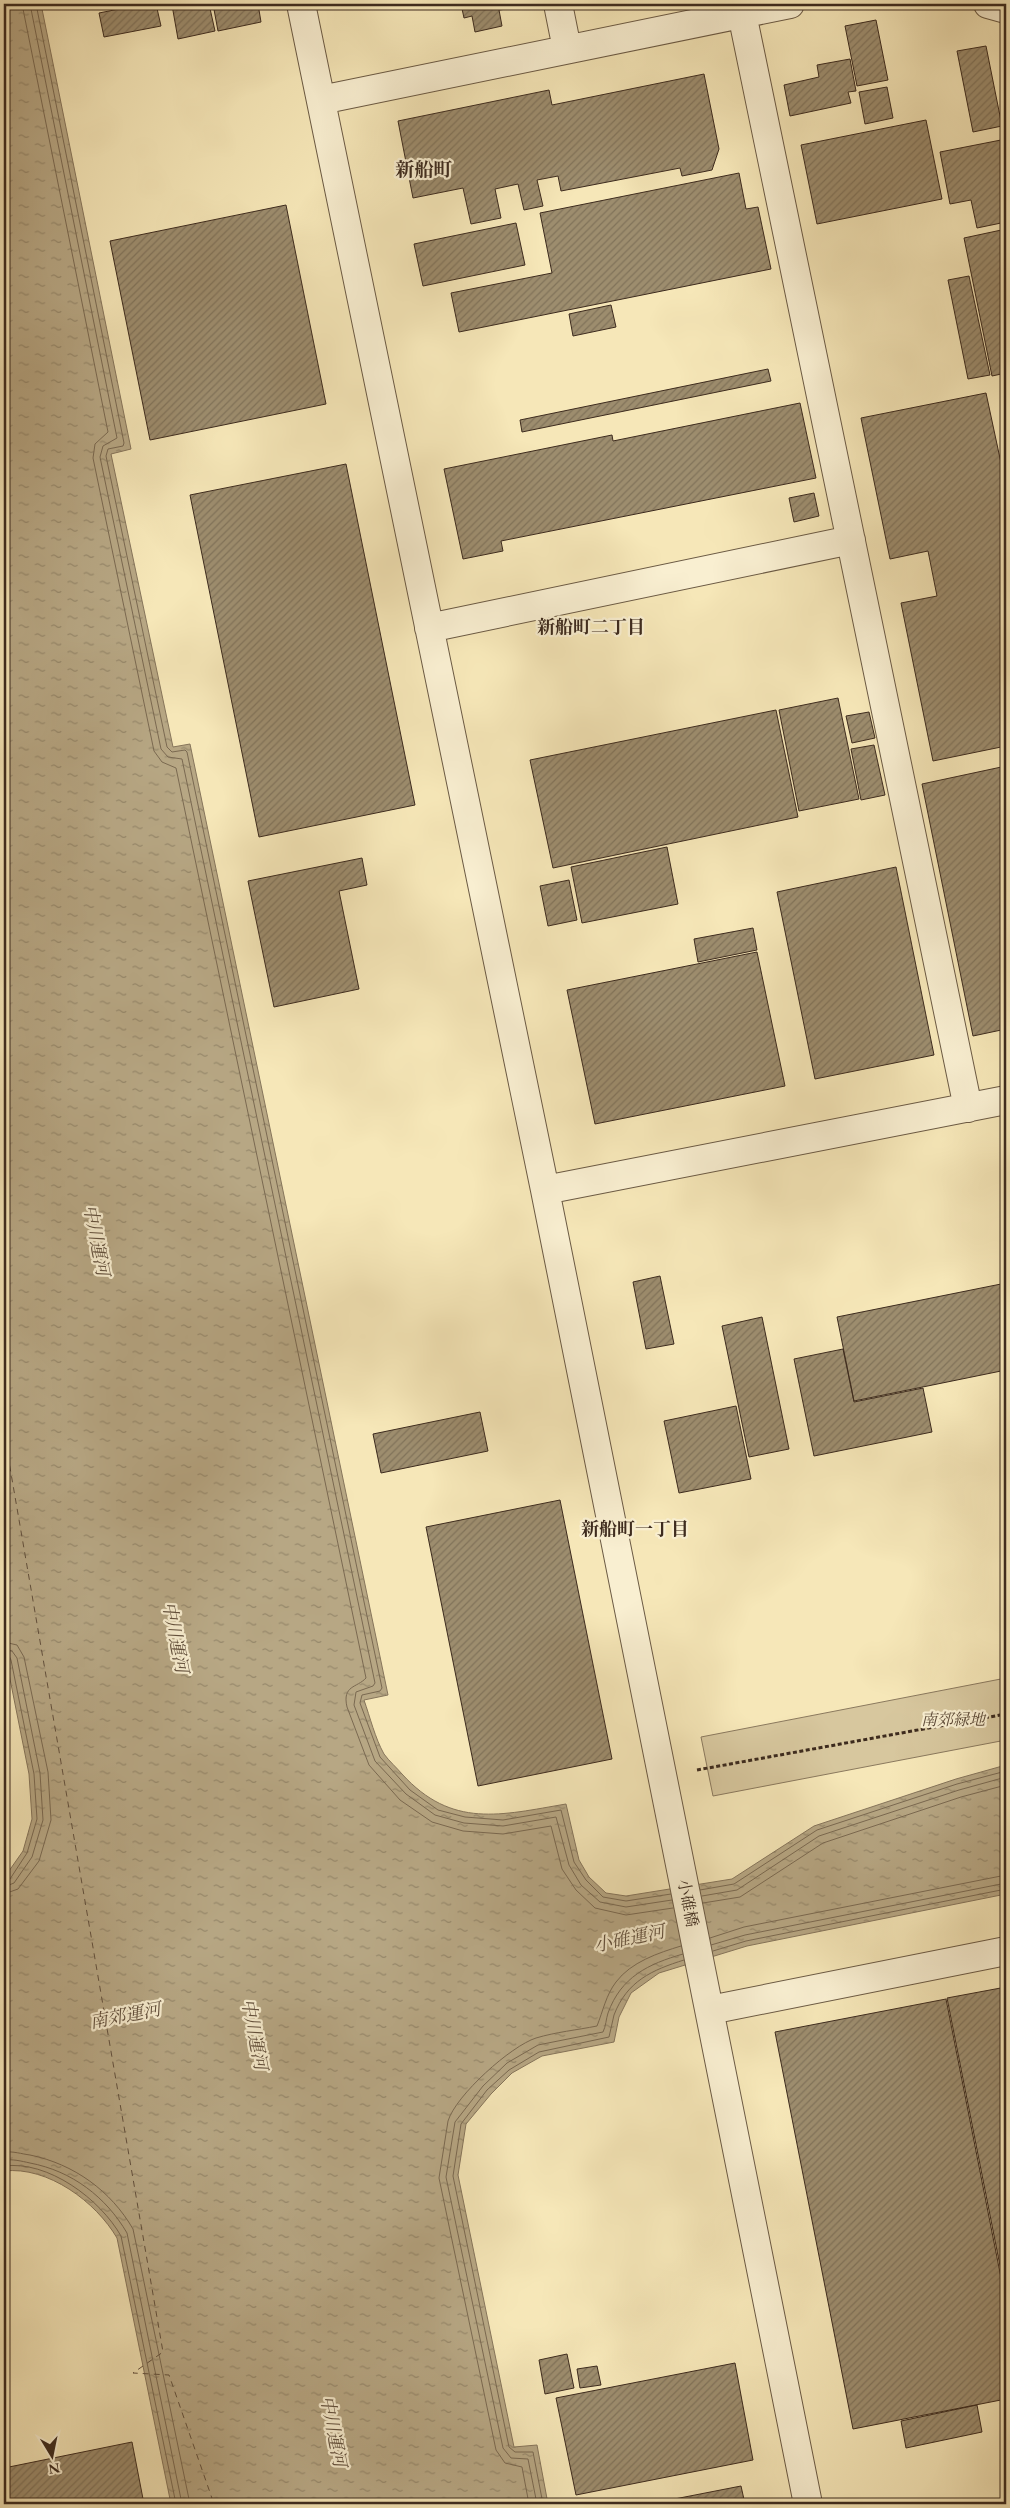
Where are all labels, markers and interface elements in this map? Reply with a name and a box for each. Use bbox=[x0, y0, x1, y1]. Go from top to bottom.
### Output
district label: 新船町 bbox=[395, 157, 453, 182]
district label: 新船町二丁目 bbox=[537, 615, 645, 638]
water label: 中川運河 bbox=[79, 1202, 116, 1280]
district label: 新船町一丁目 bbox=[581, 1517, 689, 1540]
water label: 中川運河 bbox=[158, 1599, 195, 1677]
park label: 南郊緑地 bbox=[921, 1709, 987, 1730]
street label: 小碓橋 bbox=[673, 1877, 703, 1929]
water label: 小碓運河 bbox=[591, 1919, 670, 1957]
water label: 南郊運河 bbox=[87, 1996, 165, 2033]
water label: 中川運河 bbox=[237, 1996, 274, 2074]
water label: 中川運河 bbox=[316, 2393, 353, 2471]
north arrow bbox=[28, 2430, 78, 2480]
text: N bbox=[46, 2459, 61, 2479]

